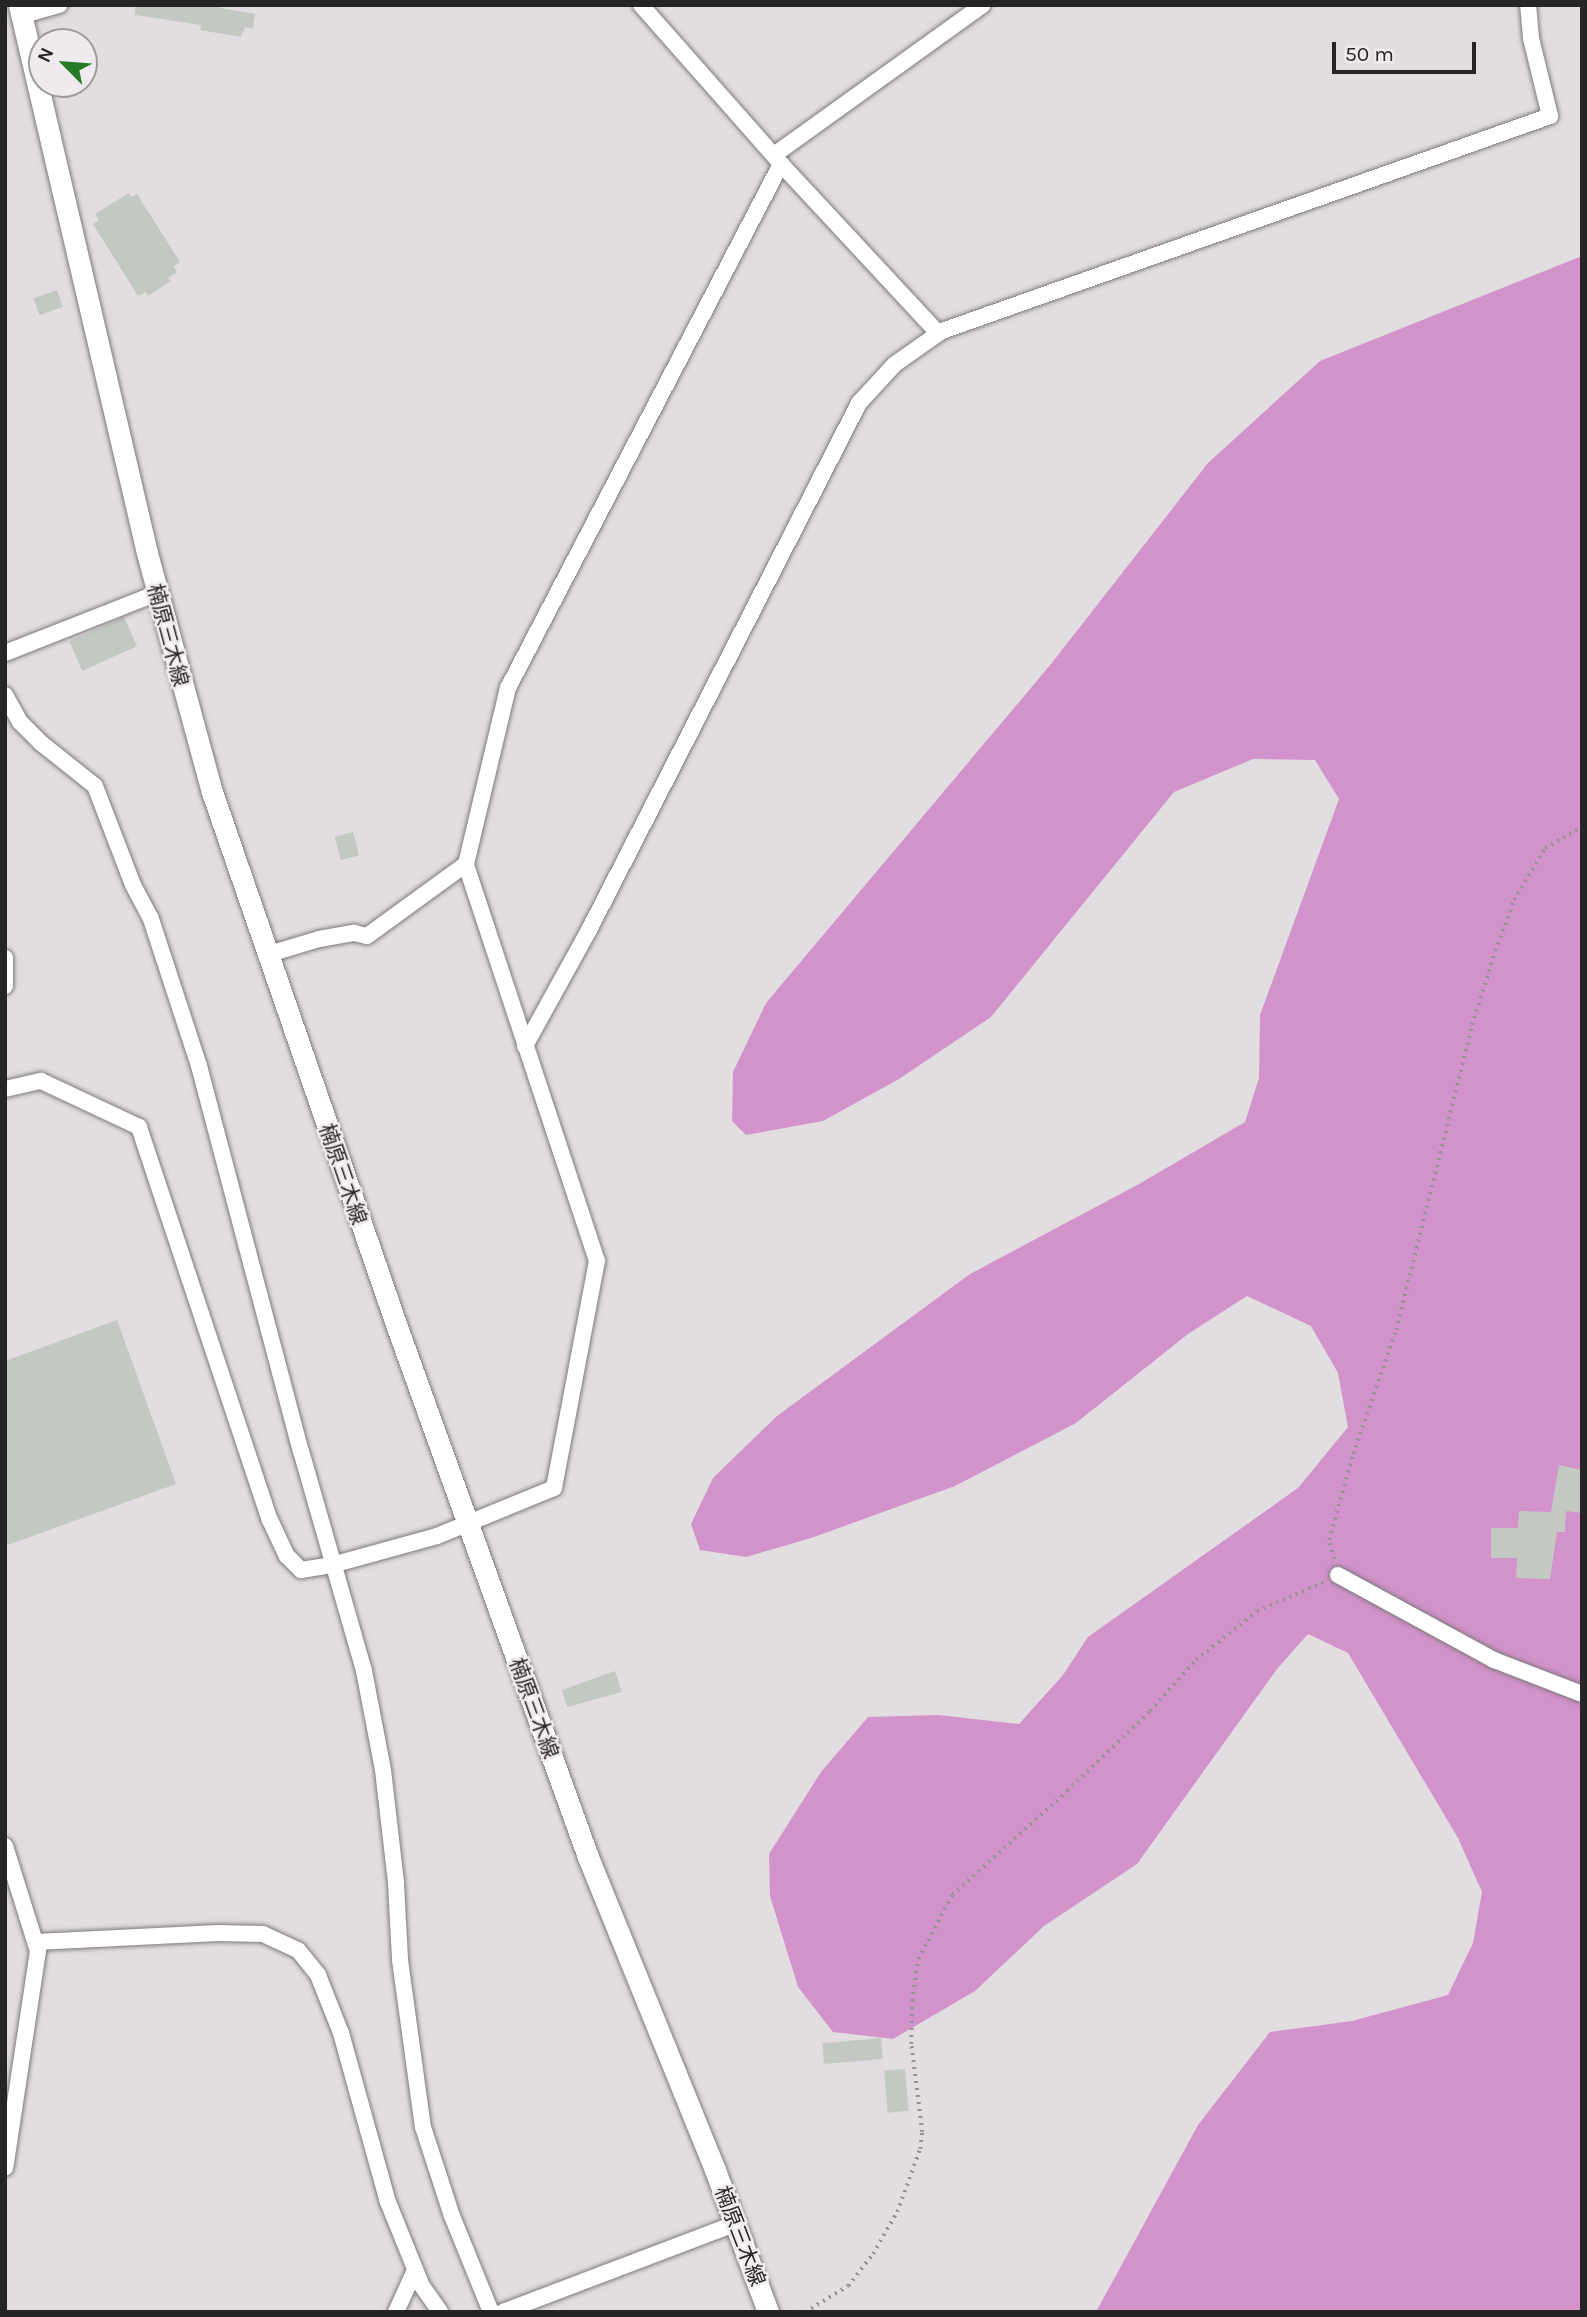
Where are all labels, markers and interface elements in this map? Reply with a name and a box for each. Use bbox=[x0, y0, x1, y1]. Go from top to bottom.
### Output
north arrow bbox=[28, 28, 98, 98]
scale bar bbox=[1335, 28, 1478, 72]
text: 50 m bbox=[1345, 42, 1394, 66]
text: N bbox=[33, 44, 59, 66]
street label: 楠原三木線 bbox=[142, 581, 194, 689]
street label: 楠原三木線 bbox=[314, 1120, 372, 1228]
street label: 楠原三木線 bbox=[504, 1654, 564, 1762]
street label: 楠原三木線 bbox=[709, 2182, 771, 2290]

